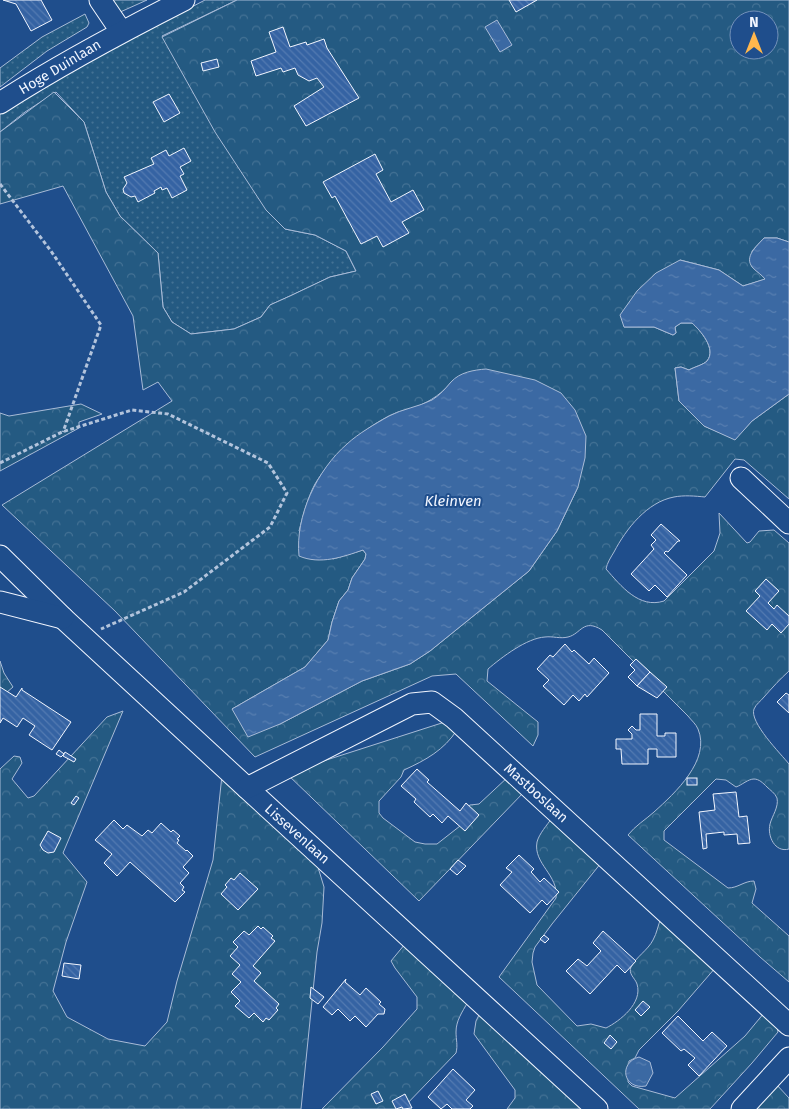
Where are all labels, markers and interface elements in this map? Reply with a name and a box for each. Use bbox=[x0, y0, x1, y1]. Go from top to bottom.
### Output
north arrow bbox=[729, 10, 779, 60]
text: N bbox=[749, 14, 759, 31]
street label: Hoge Duinlaan bbox=[16, 36, 104, 98]
water label: Kleinven bbox=[424, 492, 482, 510]
street label: Mastboslaan bbox=[500, 760, 572, 826]
street label: Lissevenlaan bbox=[261, 800, 333, 868]

